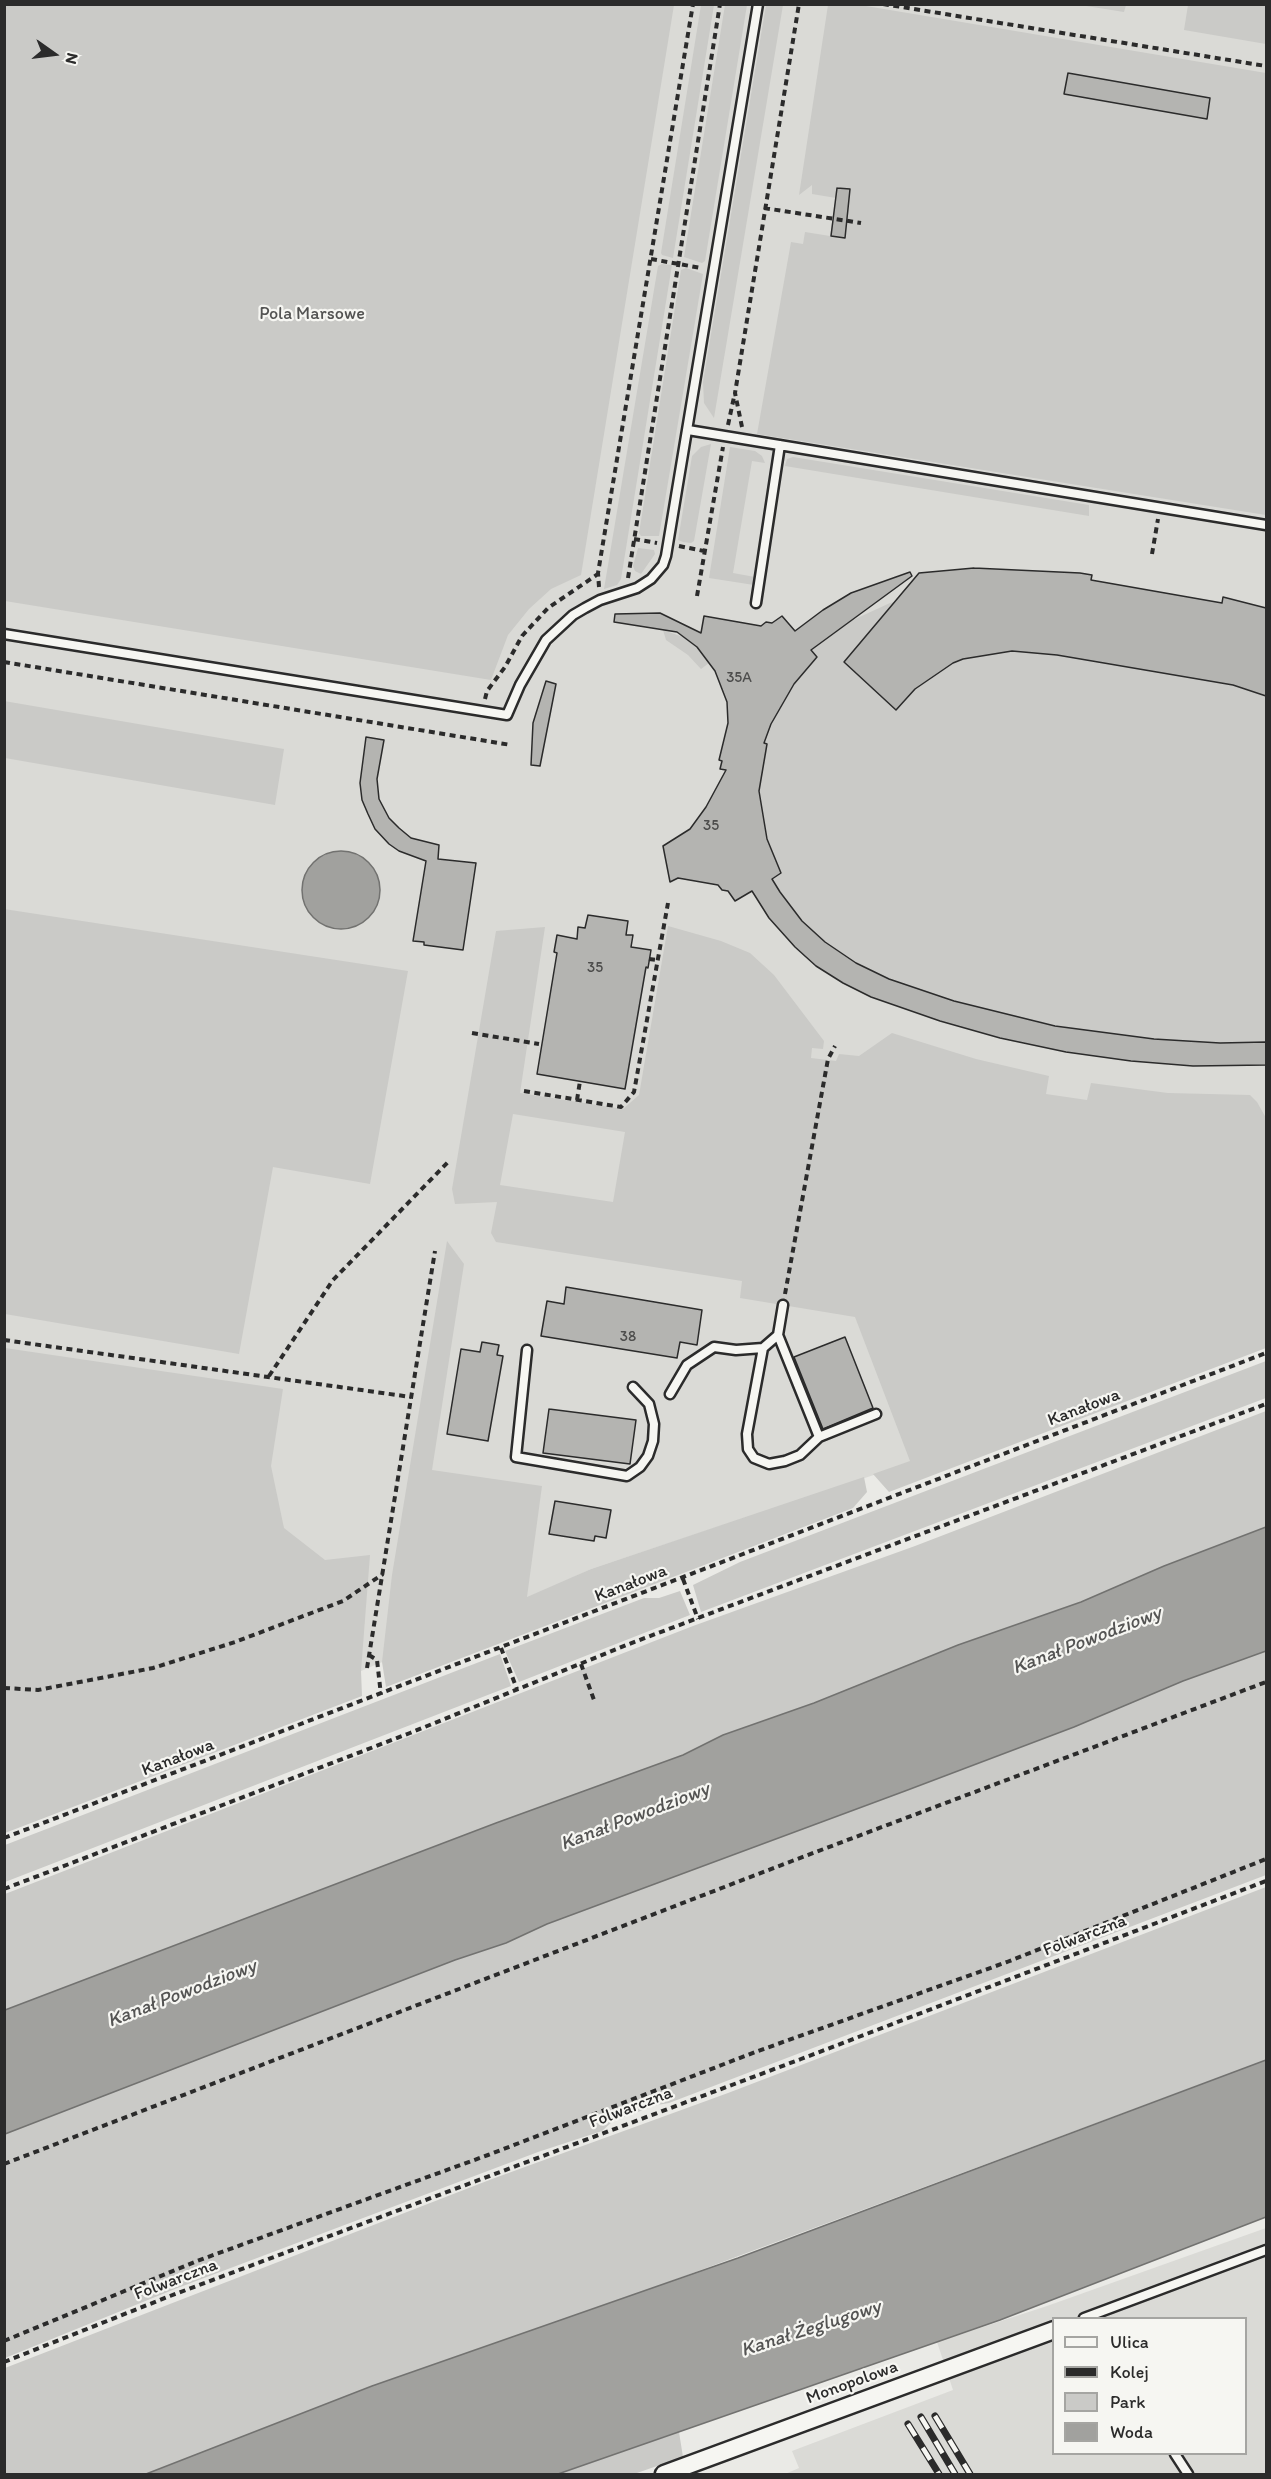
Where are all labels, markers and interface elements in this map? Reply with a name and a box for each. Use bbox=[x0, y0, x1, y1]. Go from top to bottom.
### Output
north arrow bbox=[24, 24, 84, 84]
text: N bbox=[61, 51, 82, 66]
park label: Pola Marsowe bbox=[259, 303, 365, 325]
house number: 35A bbox=[726, 669, 752, 687]
house number: 35 bbox=[703, 817, 719, 835]
house number: 35 bbox=[587, 959, 603, 977]
house number: 38 bbox=[620, 1328, 636, 1346]
street label: Kanałowa bbox=[1045, 1384, 1123, 1432]
street label: Kanałowa bbox=[592, 1560, 670, 1608]
water label: Kanał Powodziowy bbox=[1009, 1602, 1165, 1680]
street label: Kanałowa bbox=[139, 1734, 217, 1782]
water label: Kanał Powodziowy bbox=[557, 1778, 713, 1856]
street label: Folwarczna bbox=[1040, 1910, 1130, 1962]
water label: Kanał Powodziowy bbox=[104, 1955, 260, 2033]
street label: Folwarczna bbox=[586, 2082, 676, 2134]
street label: Folwarczna bbox=[131, 2254, 221, 2306]
water label: Kanał Żeglugowy bbox=[738, 2295, 884, 2363]
legend bbox=[1052, 2317, 1247, 2455]
text: Ulica bbox=[1110, 2331, 1149, 2353]
street label: Monopolowa bbox=[803, 2356, 901, 2410]
text: Kolej bbox=[1110, 2361, 1149, 2383]
text: Park bbox=[1110, 2391, 1145, 2413]
text: Woda bbox=[1110, 2421, 1153, 2443]

